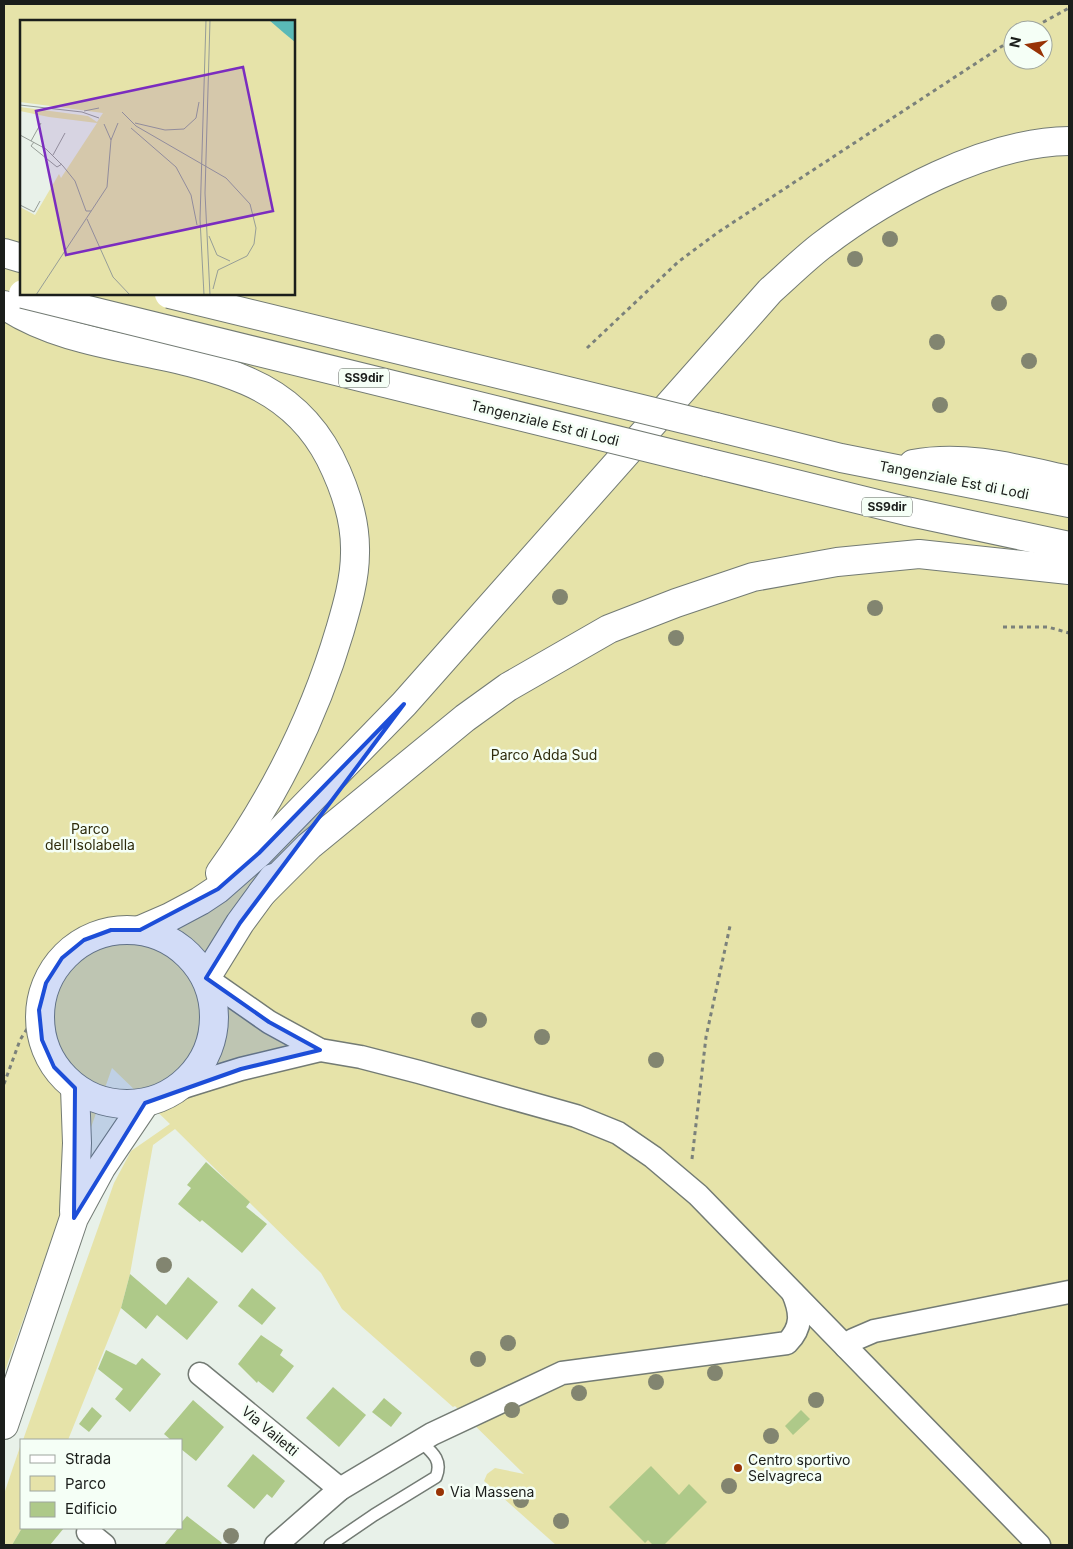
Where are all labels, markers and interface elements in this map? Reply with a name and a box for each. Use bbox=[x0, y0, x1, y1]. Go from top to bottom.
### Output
inset map bbox=[20, 20, 295, 295]
north arrow bbox=[1003, 20, 1053, 70]
text: N bbox=[1005, 35, 1024, 49]
road number: SS9dir bbox=[339, 368, 389, 388]
street label: Tangenziale Est di Lodi bbox=[469, 396, 621, 449]
street label: Tangenziale Est di Lodi bbox=[878, 457, 1030, 502]
road number: SS9dir bbox=[862, 498, 912, 516]
park label: Parco Adda Sud bbox=[491, 746, 597, 763]
park label: Parco dell'Isolabella bbox=[45, 820, 135, 853]
street label: Via Vailetti bbox=[239, 1402, 302, 1459]
legend bbox=[20, 1439, 182, 1529]
text: Strada bbox=[65, 1449, 111, 1468]
place label: Centro sportivo Selvagreca bbox=[748, 1451, 850, 1484]
marker: Centro sportivo Selvagreca bbox=[732, 1462, 744, 1474]
text: Parco bbox=[65, 1474, 106, 1493]
place label: Via Massena bbox=[450, 1483, 534, 1500]
marker: Via Massena bbox=[434, 1486, 446, 1498]
text: Edificio bbox=[65, 1499, 117, 1518]

